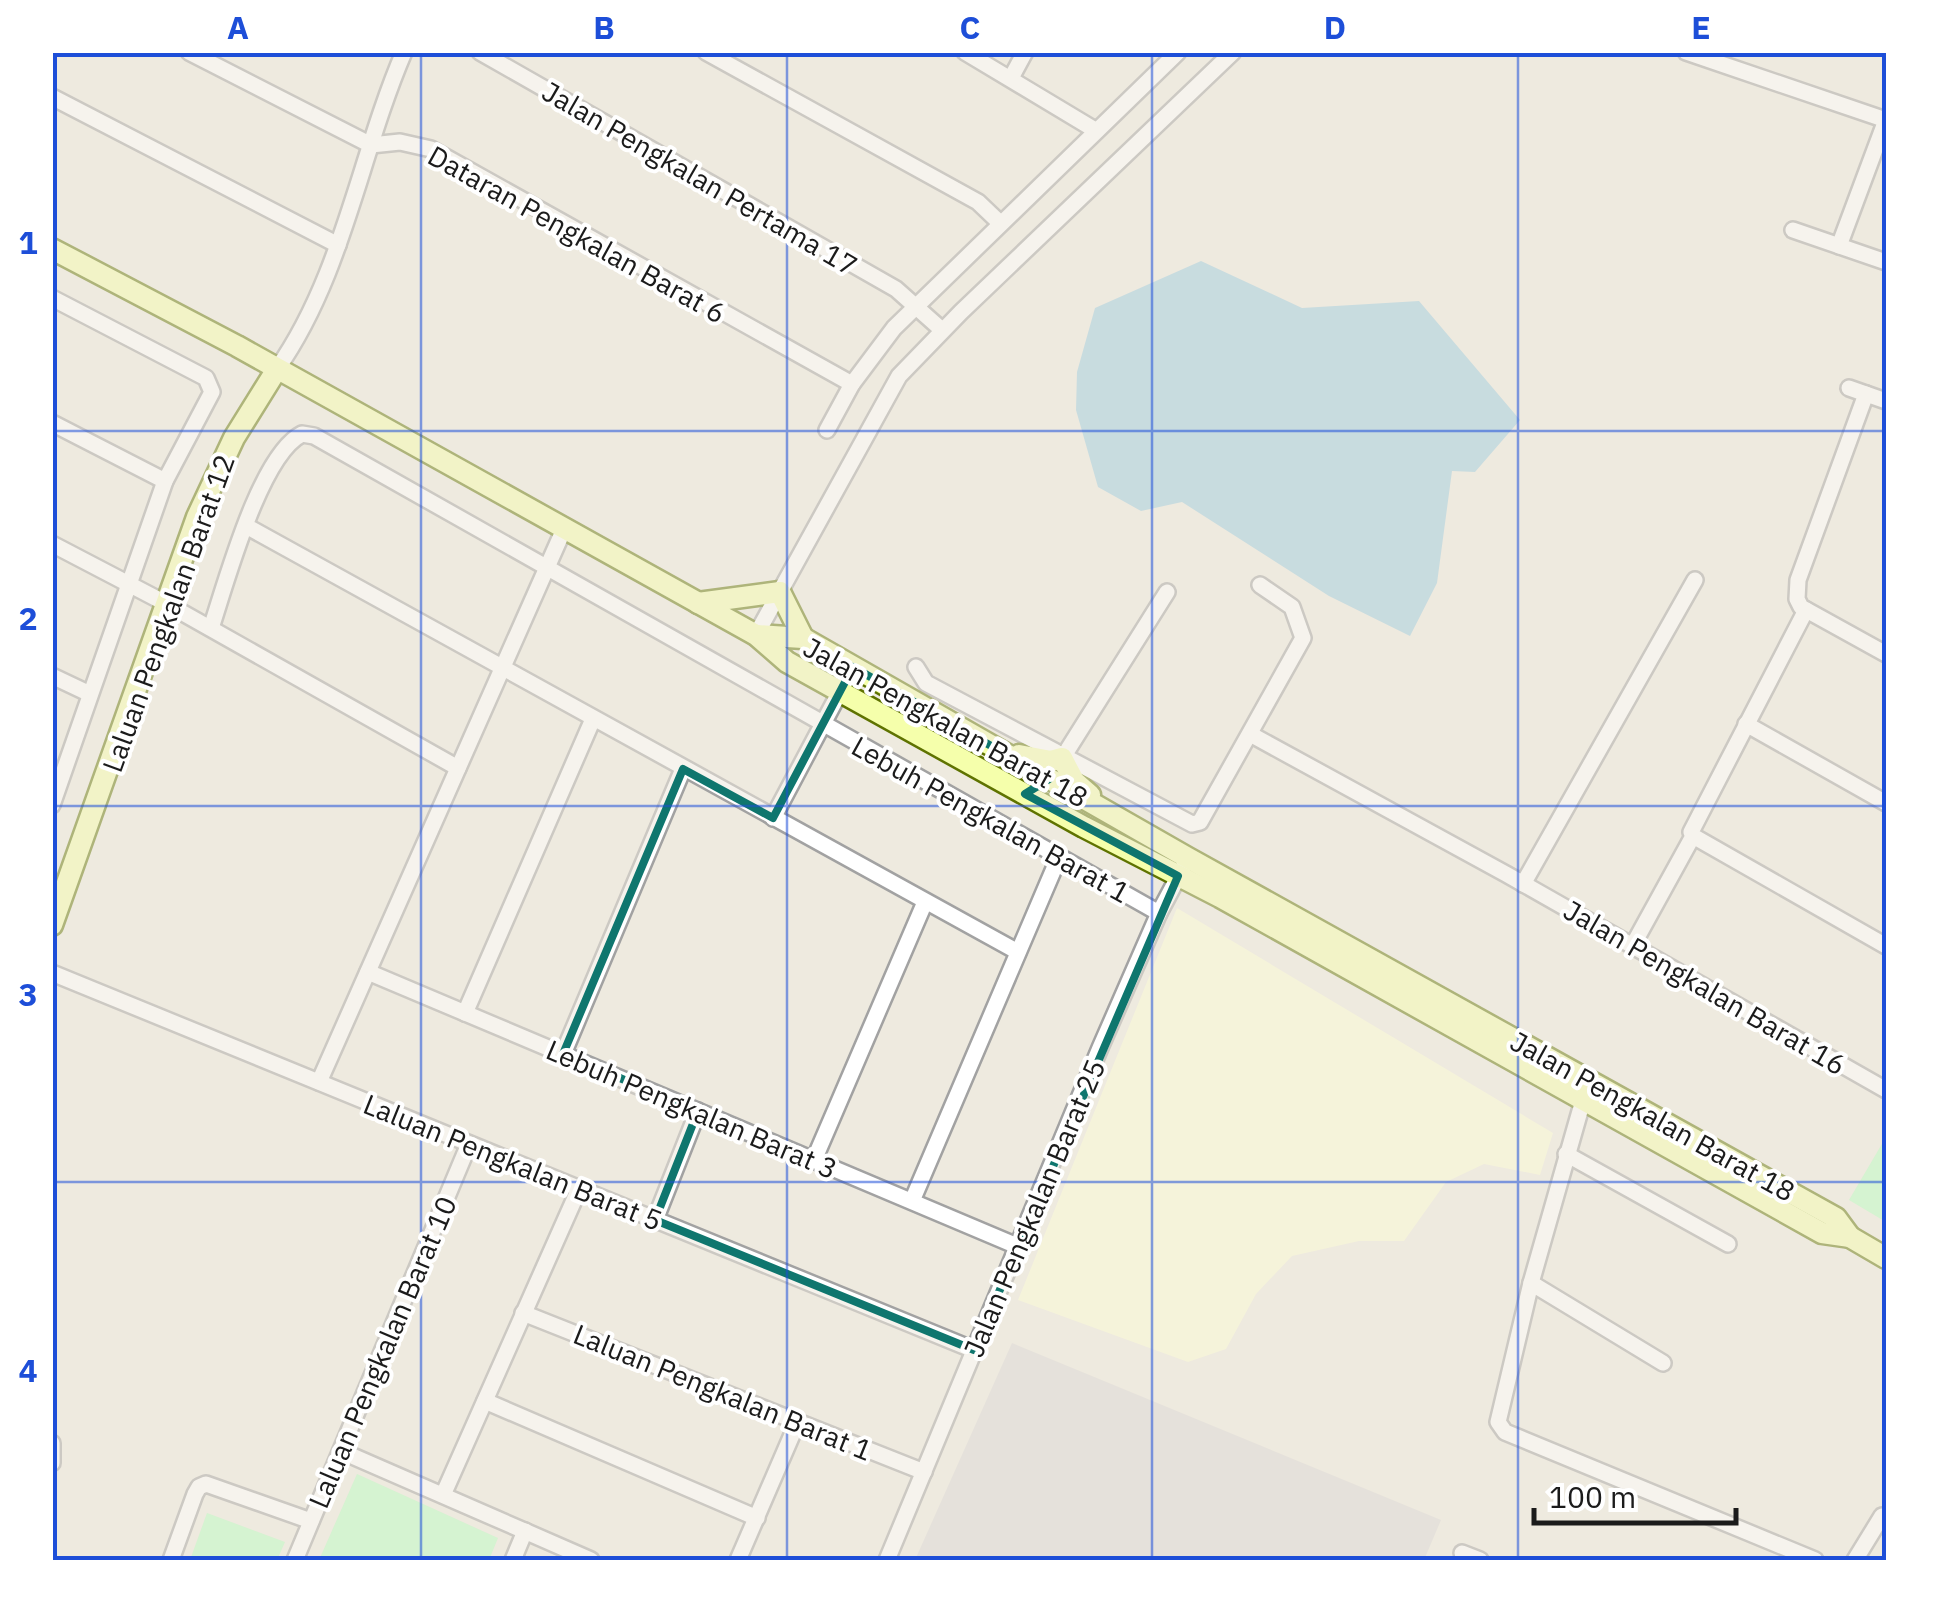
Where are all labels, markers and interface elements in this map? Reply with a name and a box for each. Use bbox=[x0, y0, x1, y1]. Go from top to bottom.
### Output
text: A bbox=[227, 6, 249, 48]
text: B bbox=[593, 6, 615, 48]
text: C bbox=[960, 6, 980, 48]
text: D bbox=[1324, 6, 1346, 48]
text: E bbox=[1691, 6, 1711, 48]
street label: Jalan Pengkalan Pertama 17 bbox=[536, 72, 864, 284]
street label: Dataran Pengkalan Barat 6 bbox=[422, 137, 732, 331]
text: 1 bbox=[18, 221, 38, 263]
street label: Laluan Pengkalan Barat 12 bbox=[93, 449, 243, 777]
text: 2 bbox=[18, 597, 38, 639]
street label: Jalan Pengkalan Barat 18 bbox=[797, 628, 1095, 816]
street label: Lebuh Pengkalan Barat 1 bbox=[845, 727, 1137, 911]
street label: Jalan Pengkalan Barat 16 bbox=[1557, 891, 1853, 1083]
text: 3 bbox=[18, 973, 38, 1015]
street label: Jalan Pengkalan Barat 18 bbox=[1504, 1022, 1802, 1210]
street label: Lebuh Pengkalan Barat 3 bbox=[541, 1031, 843, 1187]
street label: Jalan Pengkalan Barat 25 bbox=[954, 1054, 1114, 1362]
street label: Laluan Pengkalan Barat 5 bbox=[358, 1085, 668, 1239]
street label: Laluan Pengkalan Barat 10 bbox=[299, 1190, 465, 1514]
street label: Laluan Pengkalan Barat 1 bbox=[568, 1315, 878, 1469]
text: 4 bbox=[18, 1349, 38, 1391]
scale bar bbox=[1534, 1463, 1736, 1525]
text: 100 m bbox=[1549, 1477, 1636, 1516]

